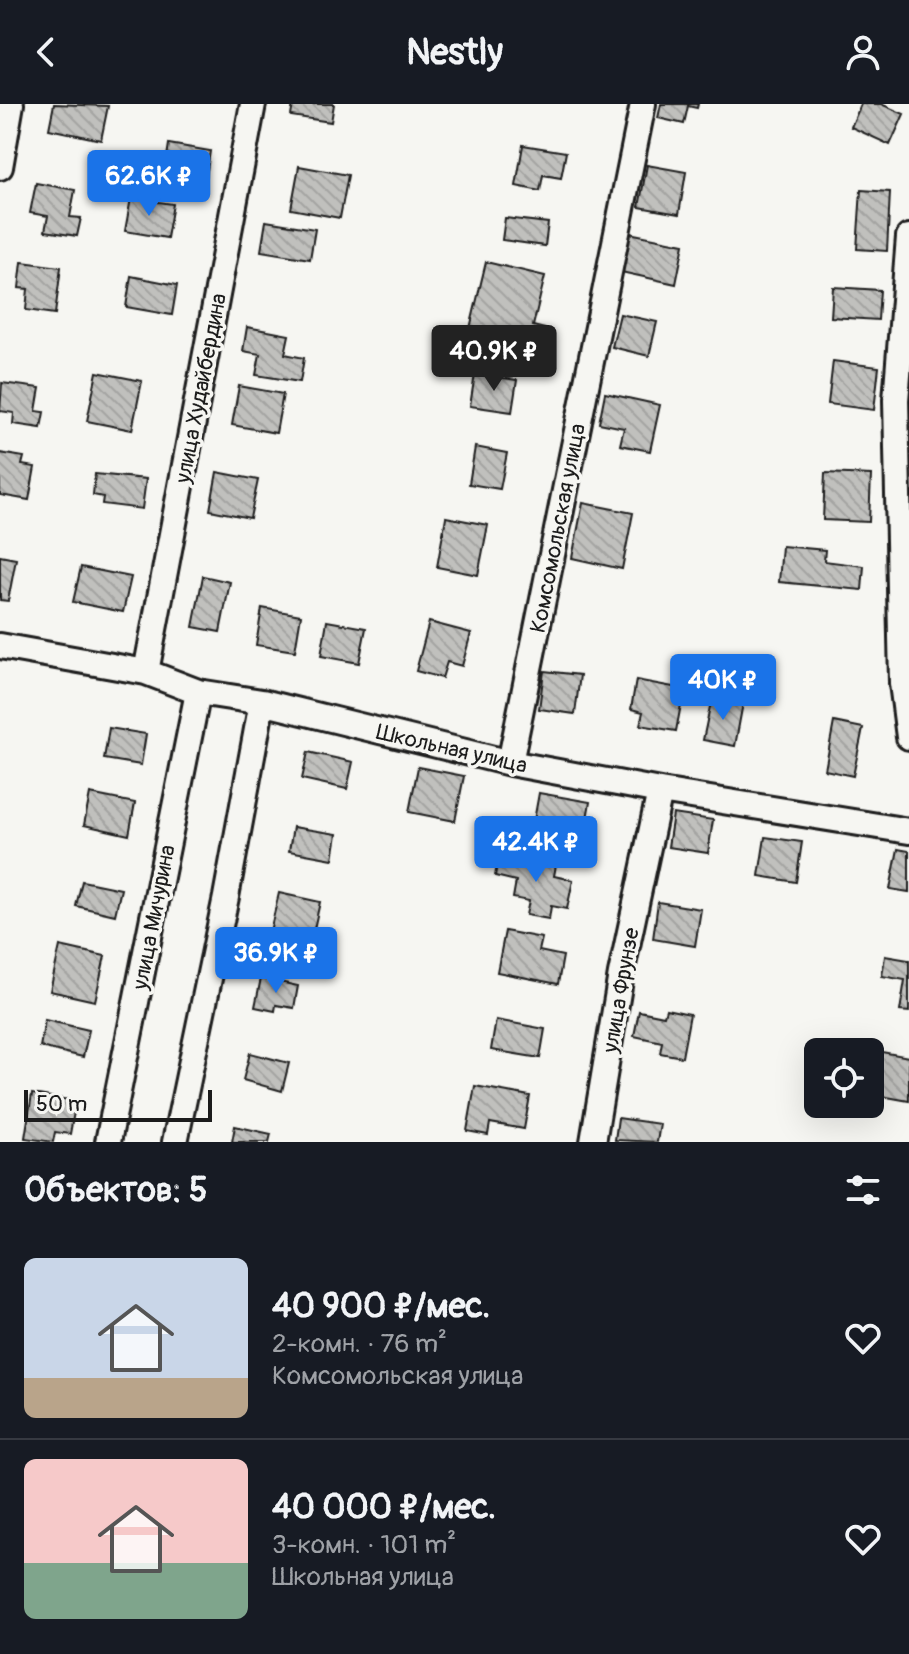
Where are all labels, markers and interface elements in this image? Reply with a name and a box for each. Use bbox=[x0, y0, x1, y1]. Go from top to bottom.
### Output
icon: back bbox=[24, 30, 68, 74]
text: Nestly bbox=[406, 30, 503, 75]
icon: person bbox=[841, 30, 885, 74]
pin: 62.6K ₽ bbox=[75, 150, 223, 218]
text: 62.6K ₽ bbox=[105, 160, 193, 192]
street label: улица Худайбердина bbox=[169, 291, 233, 486]
pin: 40.9K ₽ bbox=[420, 325, 568, 393]
text: 40.9K ₽ bbox=[450, 335, 538, 367]
street label: Комсомольская улица bbox=[524, 421, 592, 635]
pin: 40K ₽ bbox=[667, 654, 779, 722]
text: 40K ₽ bbox=[688, 664, 758, 696]
street label: Школьная улица bbox=[374, 718, 530, 780]
pin: 42.4K ₽ bbox=[462, 816, 610, 884]
text: 42.4K ₽ bbox=[492, 826, 580, 858]
street label: улица Мичурина bbox=[126, 842, 182, 993]
street label: улица Фрунзе bbox=[596, 925, 646, 1056]
pin: 36.9K ₽ bbox=[202, 927, 350, 995]
text: 36.9K ₽ bbox=[233, 937, 319, 969]
map controls bbox=[804, 1038, 884, 1118]
button: locate bbox=[804, 1038, 884, 1118]
scale bar bbox=[24, 1086, 212, 1122]
text: 50 m bbox=[36, 1090, 87, 1118]
icon: filters bbox=[841, 1168, 885, 1212]
text: Объектов: 5 bbox=[24, 1169, 207, 1212]
text: 40 900 ₽/мес. bbox=[272, 1285, 490, 1328]
icon: home bbox=[88, 1290, 184, 1386]
icon: heart bbox=[841, 1316, 885, 1360]
text: 2-комн. · 76 m² bbox=[272, 1328, 447, 1360]
text: Комсомольская улица bbox=[272, 1360, 523, 1392]
text: 40 000 ₽/мес. bbox=[272, 1486, 496, 1529]
icon: home bbox=[88, 1491, 184, 1587]
icon: heart bbox=[841, 1517, 885, 1561]
text: 3-комн. · 101 m² bbox=[272, 1529, 456, 1561]
text: Школьная улица bbox=[272, 1561, 454, 1593]

